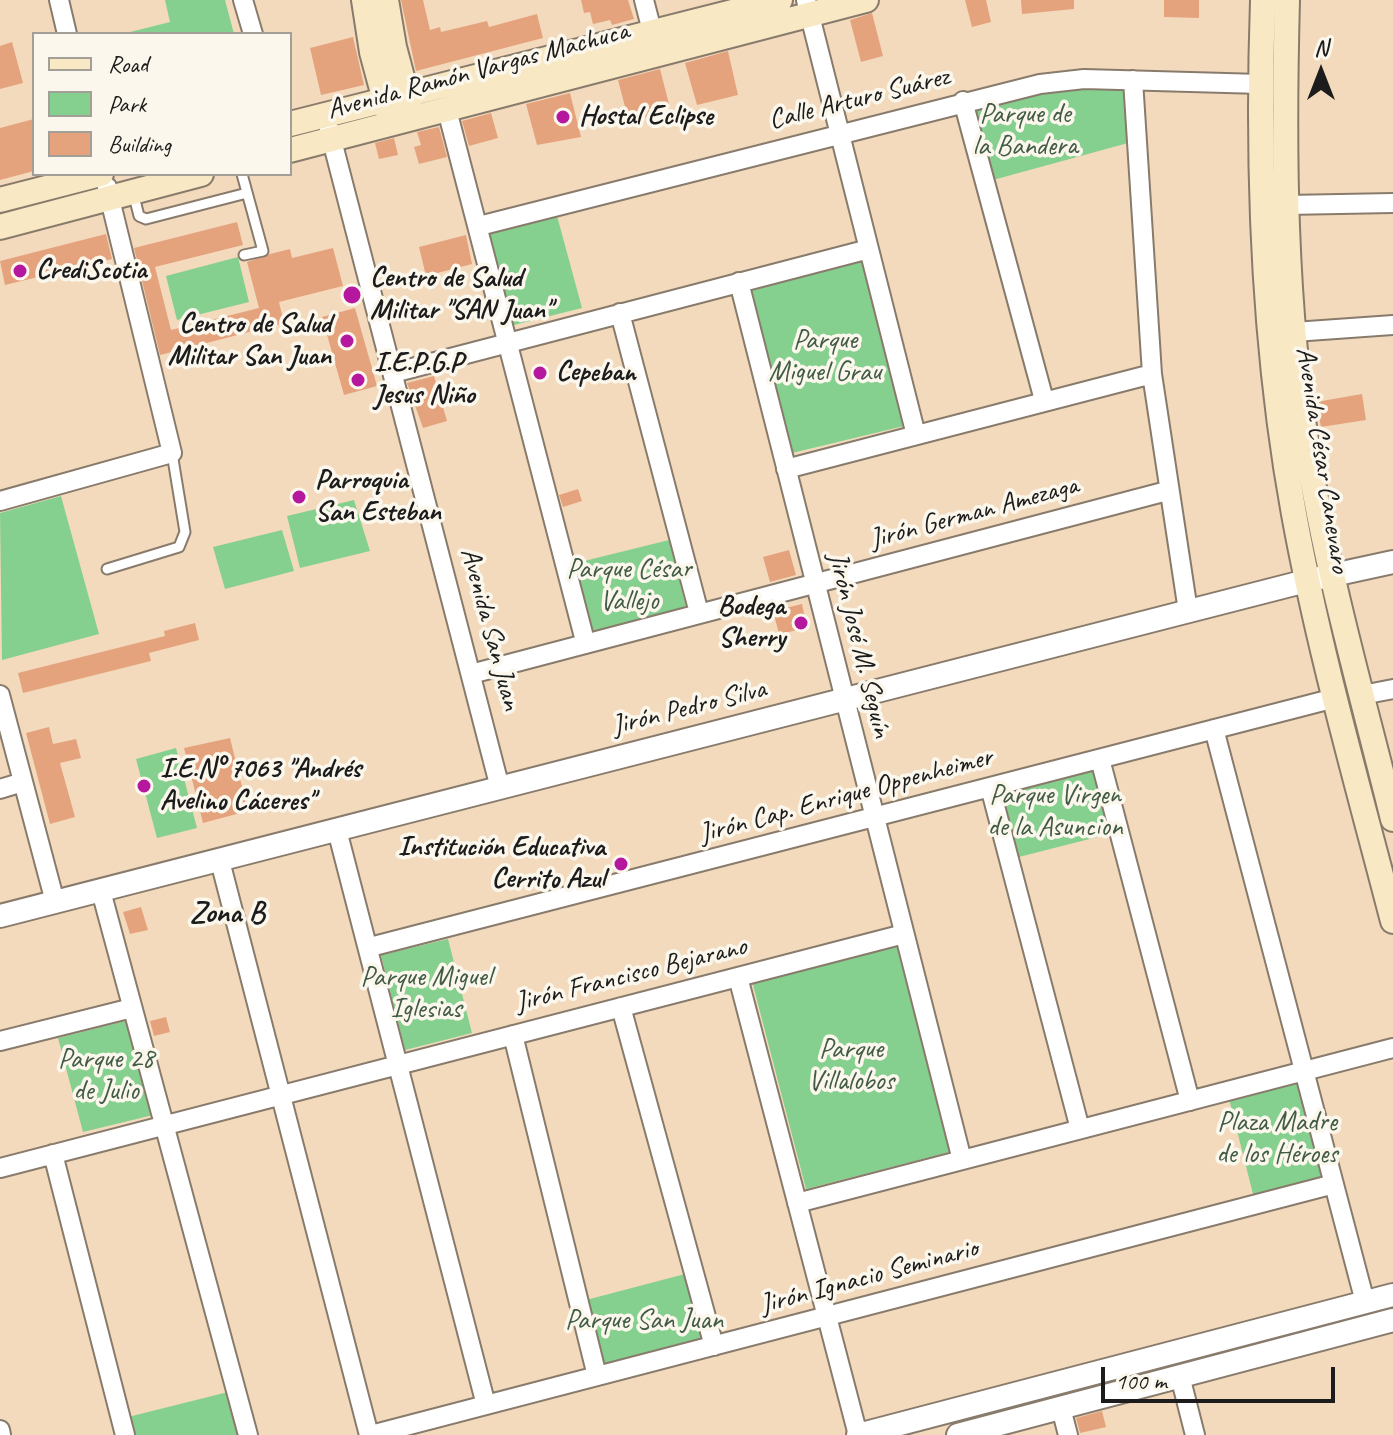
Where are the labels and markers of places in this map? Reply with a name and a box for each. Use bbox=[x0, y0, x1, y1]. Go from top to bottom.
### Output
place label: Hostal Eclipse bbox=[579, 100, 713, 134]
marker: Hostal Eclipse bbox=[554, 108, 572, 126]
place label: CrediScotia bbox=[36, 254, 147, 288]
marker: CrediScotia bbox=[11, 262, 29, 280]
place label: Centro de Salud Militar "SAN Juan" bbox=[370, 262, 551, 328]
marker: Centro de Salud Militar "SAN Juan" bbox=[341, 284, 363, 306]
place label: Centro de Salud Militar San Juan bbox=[168, 308, 331, 374]
marker: Centro de Salud Militar San Juan bbox=[338, 332, 356, 350]
place label: I.E.P.G.P Jesus Niño bbox=[374, 347, 475, 413]
place label: Cepeban bbox=[556, 356, 636, 390]
marker: Cepeban bbox=[531, 364, 549, 382]
marker: I.E.P.G.P Jesus Niño bbox=[349, 371, 367, 389]
place label: Parroquia San Esteban bbox=[315, 464, 441, 530]
marker: Parroquia San Esteban bbox=[290, 488, 308, 506]
place label: Bodega Sherry bbox=[718, 590, 785, 656]
marker: Bodega Sherry bbox=[792, 614, 810, 632]
place label: I.E.N° 7063 "Andrés Avelino Cáceres" bbox=[160, 753, 361, 819]
marker: I.E.N° 7063 "Andrés Avelino Cáceres" bbox=[135, 777, 153, 795]
place label: Institución Educativa Cerrito Azul bbox=[398, 831, 605, 897]
marker: Institución Educativa Cerrito Azul bbox=[612, 855, 630, 873]

